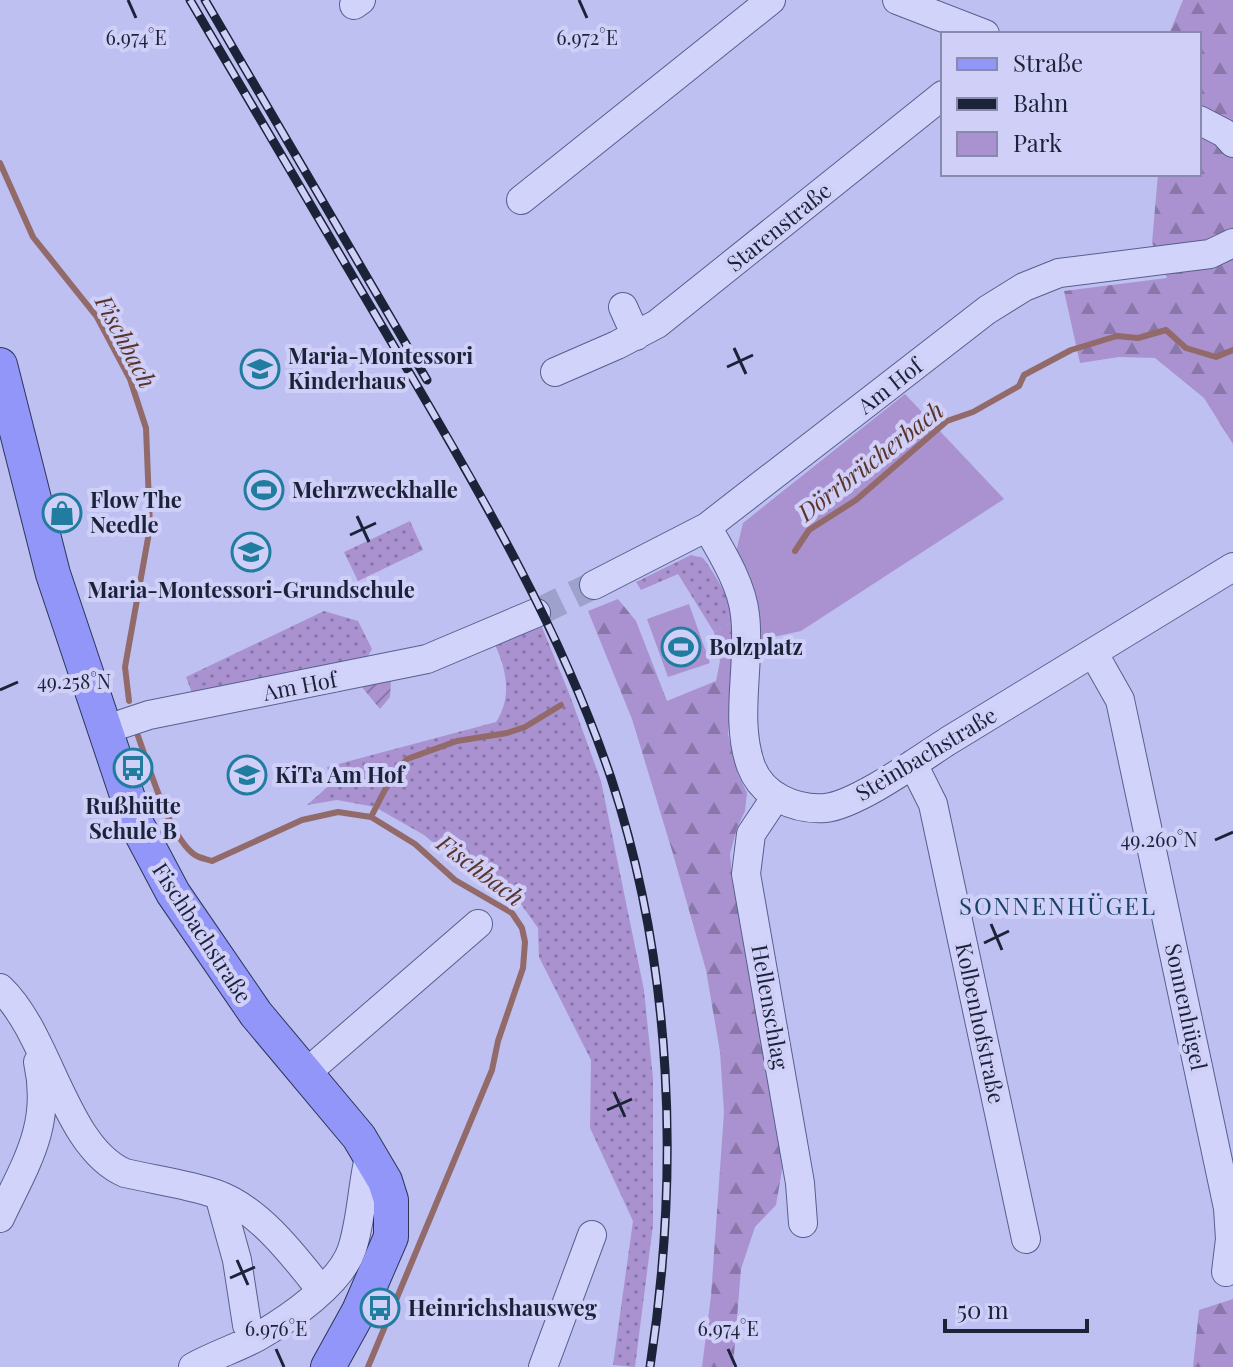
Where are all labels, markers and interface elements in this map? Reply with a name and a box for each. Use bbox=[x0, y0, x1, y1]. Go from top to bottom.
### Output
text: 6.974°E bbox=[105, 23, 167, 50]
text: 6.972°E bbox=[556, 23, 618, 50]
legend bbox=[941, 32, 1201, 176]
text: Straße bbox=[1013, 46, 1083, 78]
text: Bahn bbox=[1013, 86, 1068, 118]
text: Park bbox=[1013, 126, 1063, 158]
street label: Starenstraße bbox=[720, 175, 837, 278]
water label: Fischbach bbox=[88, 288, 165, 393]
place label: Maria-Montessori Kinderhaus bbox=[288, 340, 473, 395]
school or university icon: Maria-Montessori Kinderhaus bbox=[239, 348, 281, 390]
street label: Am Hof bbox=[850, 349, 929, 421]
water label: Dörrbrücherbach bbox=[789, 393, 949, 528]
sports icon: Mehrzweckhalle bbox=[243, 469, 285, 511]
place label: Mehrzweckhalle bbox=[292, 474, 458, 504]
place label: Flow The Needle bbox=[90, 484, 182, 539]
shop icon: Flow The Needle bbox=[41, 492, 83, 534]
school or university icon: Maria-Montessori-Grundschule bbox=[230, 531, 272, 573]
place label: Maria-Montessori-Grundschule bbox=[87, 574, 415, 604]
sports icon: Bolzplatz bbox=[660, 626, 702, 668]
place label: Bolzplatz bbox=[709, 631, 803, 661]
street label: Am Hof bbox=[259, 663, 341, 707]
text: 49.258°N bbox=[37, 667, 111, 694]
street label: Steinbachstraße bbox=[849, 699, 1002, 807]
bus stop icon: Rußhütte Schule B bbox=[112, 747, 154, 789]
school or university icon: KiTa Am Hof bbox=[226, 754, 268, 796]
place label: KiTa Am Hof bbox=[275, 759, 407, 789]
place label: Rußhütte Schule B bbox=[85, 790, 181, 845]
text: 49.260°N bbox=[1120, 825, 1198, 852]
water label: Fischbach bbox=[430, 826, 531, 913]
street label: Fischbachstraße bbox=[146, 856, 259, 1008]
district label: SONNENHÜGEL bbox=[959, 889, 1157, 921]
street label: Kolbenhofstraße bbox=[949, 940, 1013, 1106]
street label: Sonnenhügel bbox=[1159, 941, 1215, 1073]
street label: Hellenschlag bbox=[745, 942, 797, 1072]
scale bar bbox=[945, 1283, 1087, 1333]
bus stop icon: Heinrichshausweg bbox=[359, 1287, 401, 1329]
place label: Heinrichshausweg bbox=[408, 1292, 598, 1322]
text: 50 m bbox=[957, 1293, 1009, 1325]
text: 6.976°E bbox=[245, 1314, 307, 1341]
text: 6.974°E bbox=[697, 1314, 759, 1341]

